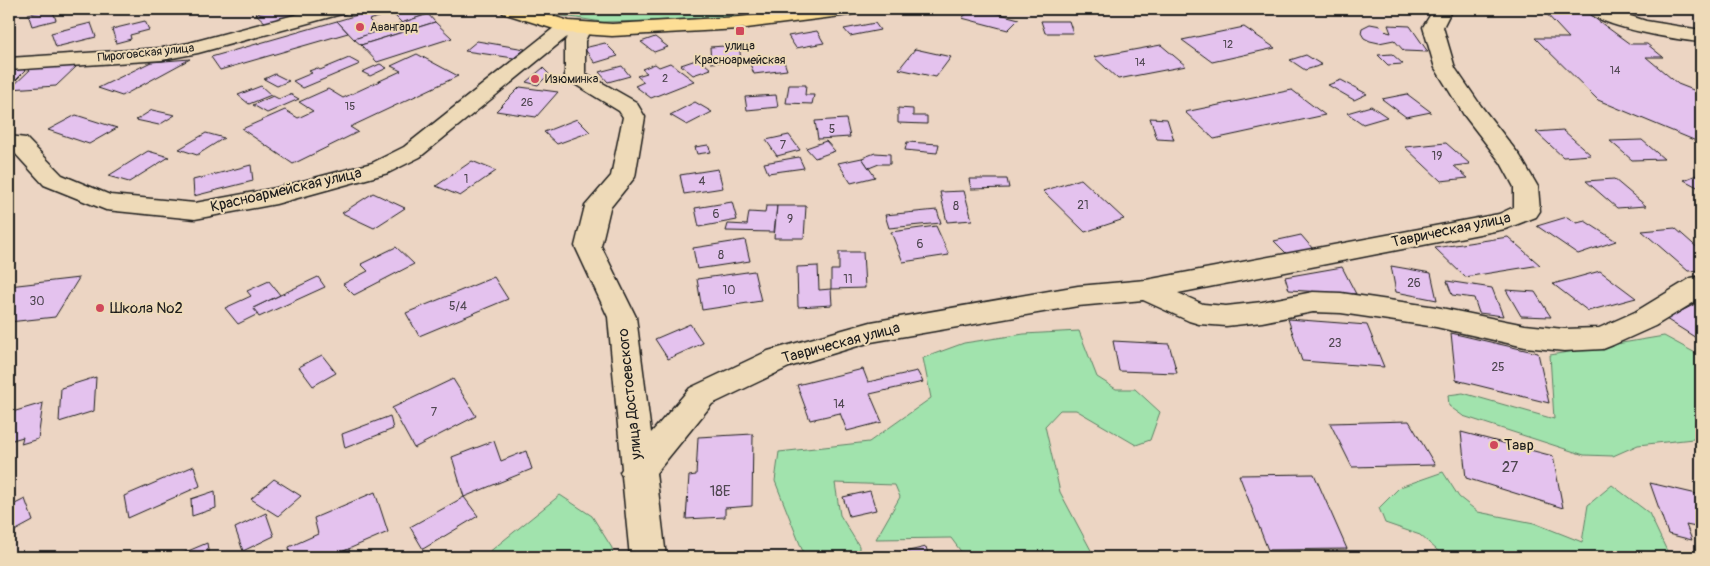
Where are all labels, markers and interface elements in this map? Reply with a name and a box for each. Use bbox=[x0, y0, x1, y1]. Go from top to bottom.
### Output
place label: Авангард bbox=[370, 20, 419, 35]
marker: Авангард bbox=[354, 21, 366, 33]
marker: улица Красноармейская bbox=[734, 25, 746, 37]
house number: 12 bbox=[1223, 38, 1233, 51]
place label: улица Красноармейская bbox=[694, 39, 786, 68]
street label: Пироговская улица bbox=[97, 40, 195, 66]
house number: 14 bbox=[1135, 56, 1146, 69]
house number: 14 bbox=[1610, 64, 1621, 77]
place label: Изюминка bbox=[545, 72, 599, 87]
house number: 2 bbox=[662, 72, 668, 85]
marker: Изюминка bbox=[529, 73, 541, 85]
house number: 26 bbox=[521, 96, 533, 109]
house number: 15 bbox=[345, 100, 355, 113]
house number: 5 bbox=[829, 122, 835, 137]
house number: 7 bbox=[780, 138, 787, 153]
house number: 19 bbox=[1432, 149, 1442, 164]
street label: Красноармейская улица bbox=[209, 163, 363, 217]
house number: 1 bbox=[464, 172, 468, 187]
house number: 4 bbox=[699, 174, 706, 189]
house number: 21 bbox=[1077, 198, 1089, 213]
house number: 8 bbox=[953, 199, 959, 214]
house number: 6 bbox=[713, 207, 720, 222]
street label: Таврическая улица bbox=[1390, 208, 1512, 252]
house number: 9 bbox=[787, 212, 793, 227]
house number: 6 bbox=[917, 237, 924, 252]
house number: 8 bbox=[718, 248, 724, 263]
house number: 11 bbox=[843, 272, 853, 287]
house number: 26 bbox=[1407, 276, 1421, 291]
house number: 10 bbox=[723, 283, 735, 298]
house number: 30 bbox=[30, 294, 44, 309]
place label: Школа №2 bbox=[110, 299, 183, 318]
house number: 5/4 bbox=[449, 299, 467, 314]
marker: Школа №2 bbox=[94, 302, 106, 314]
street label: Таврическая улица bbox=[780, 318, 902, 368]
street label: улица Достоевского bbox=[614, 327, 646, 462]
house number: 23 bbox=[1328, 336, 1342, 351]
house number: 25 bbox=[1491, 360, 1505, 375]
house number: 14 bbox=[833, 397, 845, 412]
house number: 7 bbox=[431, 405, 438, 420]
place label: Тавр bbox=[1504, 436, 1534, 455]
marker: Тавр bbox=[1488, 439, 1500, 451]
house number: 27 bbox=[1502, 458, 1518, 477]
house number: 18Е bbox=[709, 482, 731, 501]

